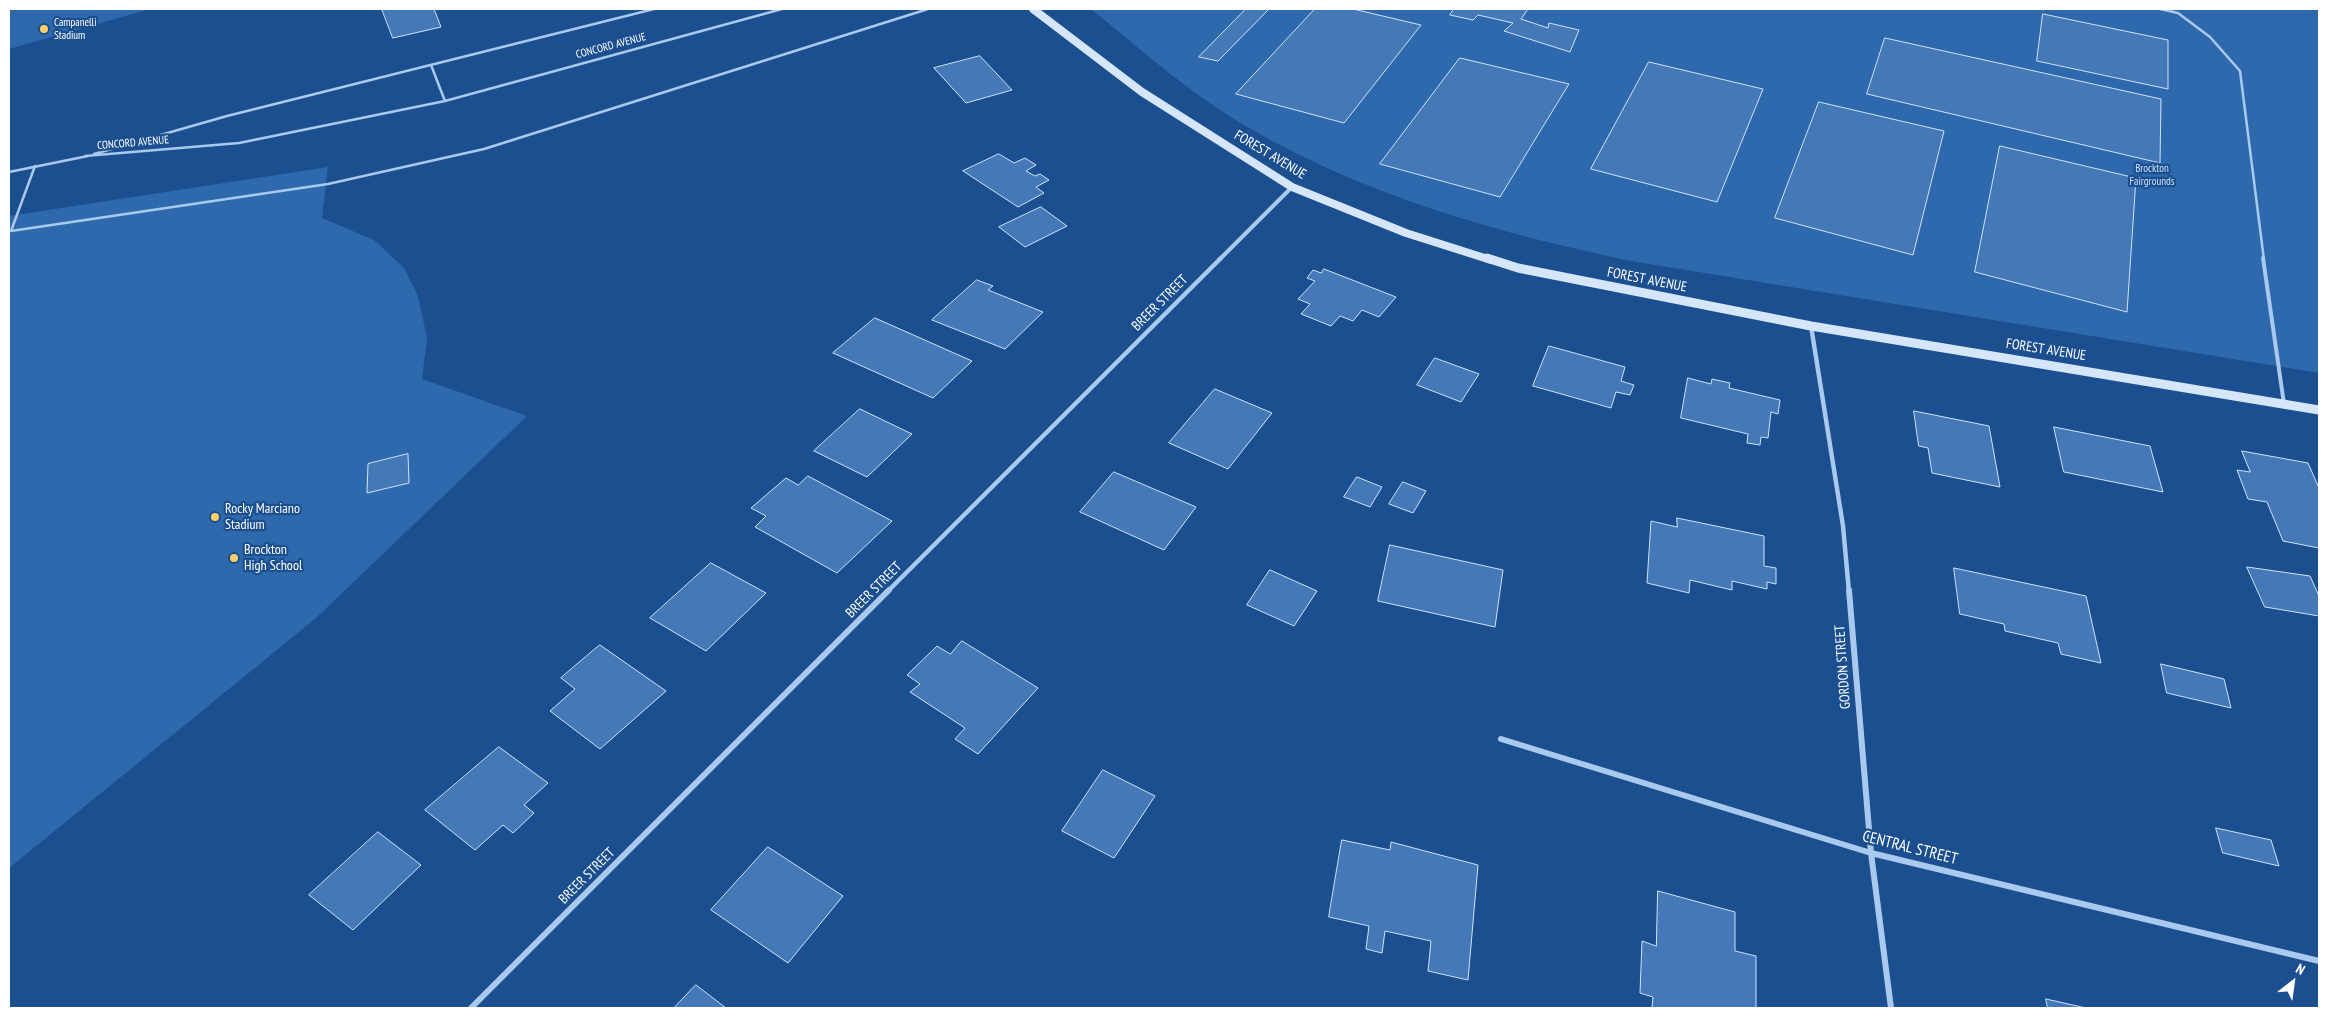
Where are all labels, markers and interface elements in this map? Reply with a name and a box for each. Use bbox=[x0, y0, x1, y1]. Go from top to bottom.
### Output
place label: Campanelli Stadium bbox=[54, 16, 97, 42]
marker: Campanelli Stadium bbox=[38, 23, 50, 35]
street label: CONCORD AVENUE bbox=[575, 30, 647, 62]
street label: FOREST AVENUE bbox=[1231, 127, 1309, 183]
street label: CONCORD AVENUE bbox=[97, 133, 169, 153]
park label: Brockton Fairgrounds bbox=[2130, 162, 2174, 188]
street label: FOREST AVENUE bbox=[1606, 264, 1688, 296]
street label: BREER STREET bbox=[1129, 272, 1191, 334]
street label: FOREST AVENUE bbox=[2005, 335, 2087, 365]
place label: Rocky Marciano Stadium bbox=[225, 501, 300, 534]
marker: Rocky Marciano Stadium bbox=[209, 511, 221, 523]
place label: Brockton High School bbox=[244, 542, 302, 574]
marker: Brockton High School bbox=[228, 552, 240, 564]
street label: BREER STREET bbox=[843, 559, 905, 621]
street label: GORDON STREET bbox=[1832, 624, 1854, 710]
street label: CENTRAL STREET bbox=[1860, 827, 1960, 869]
street label: BREER STREET bbox=[556, 845, 618, 907]
north arrow bbox=[2268, 957, 2318, 1007]
text: N bbox=[2293, 959, 2308, 979]

